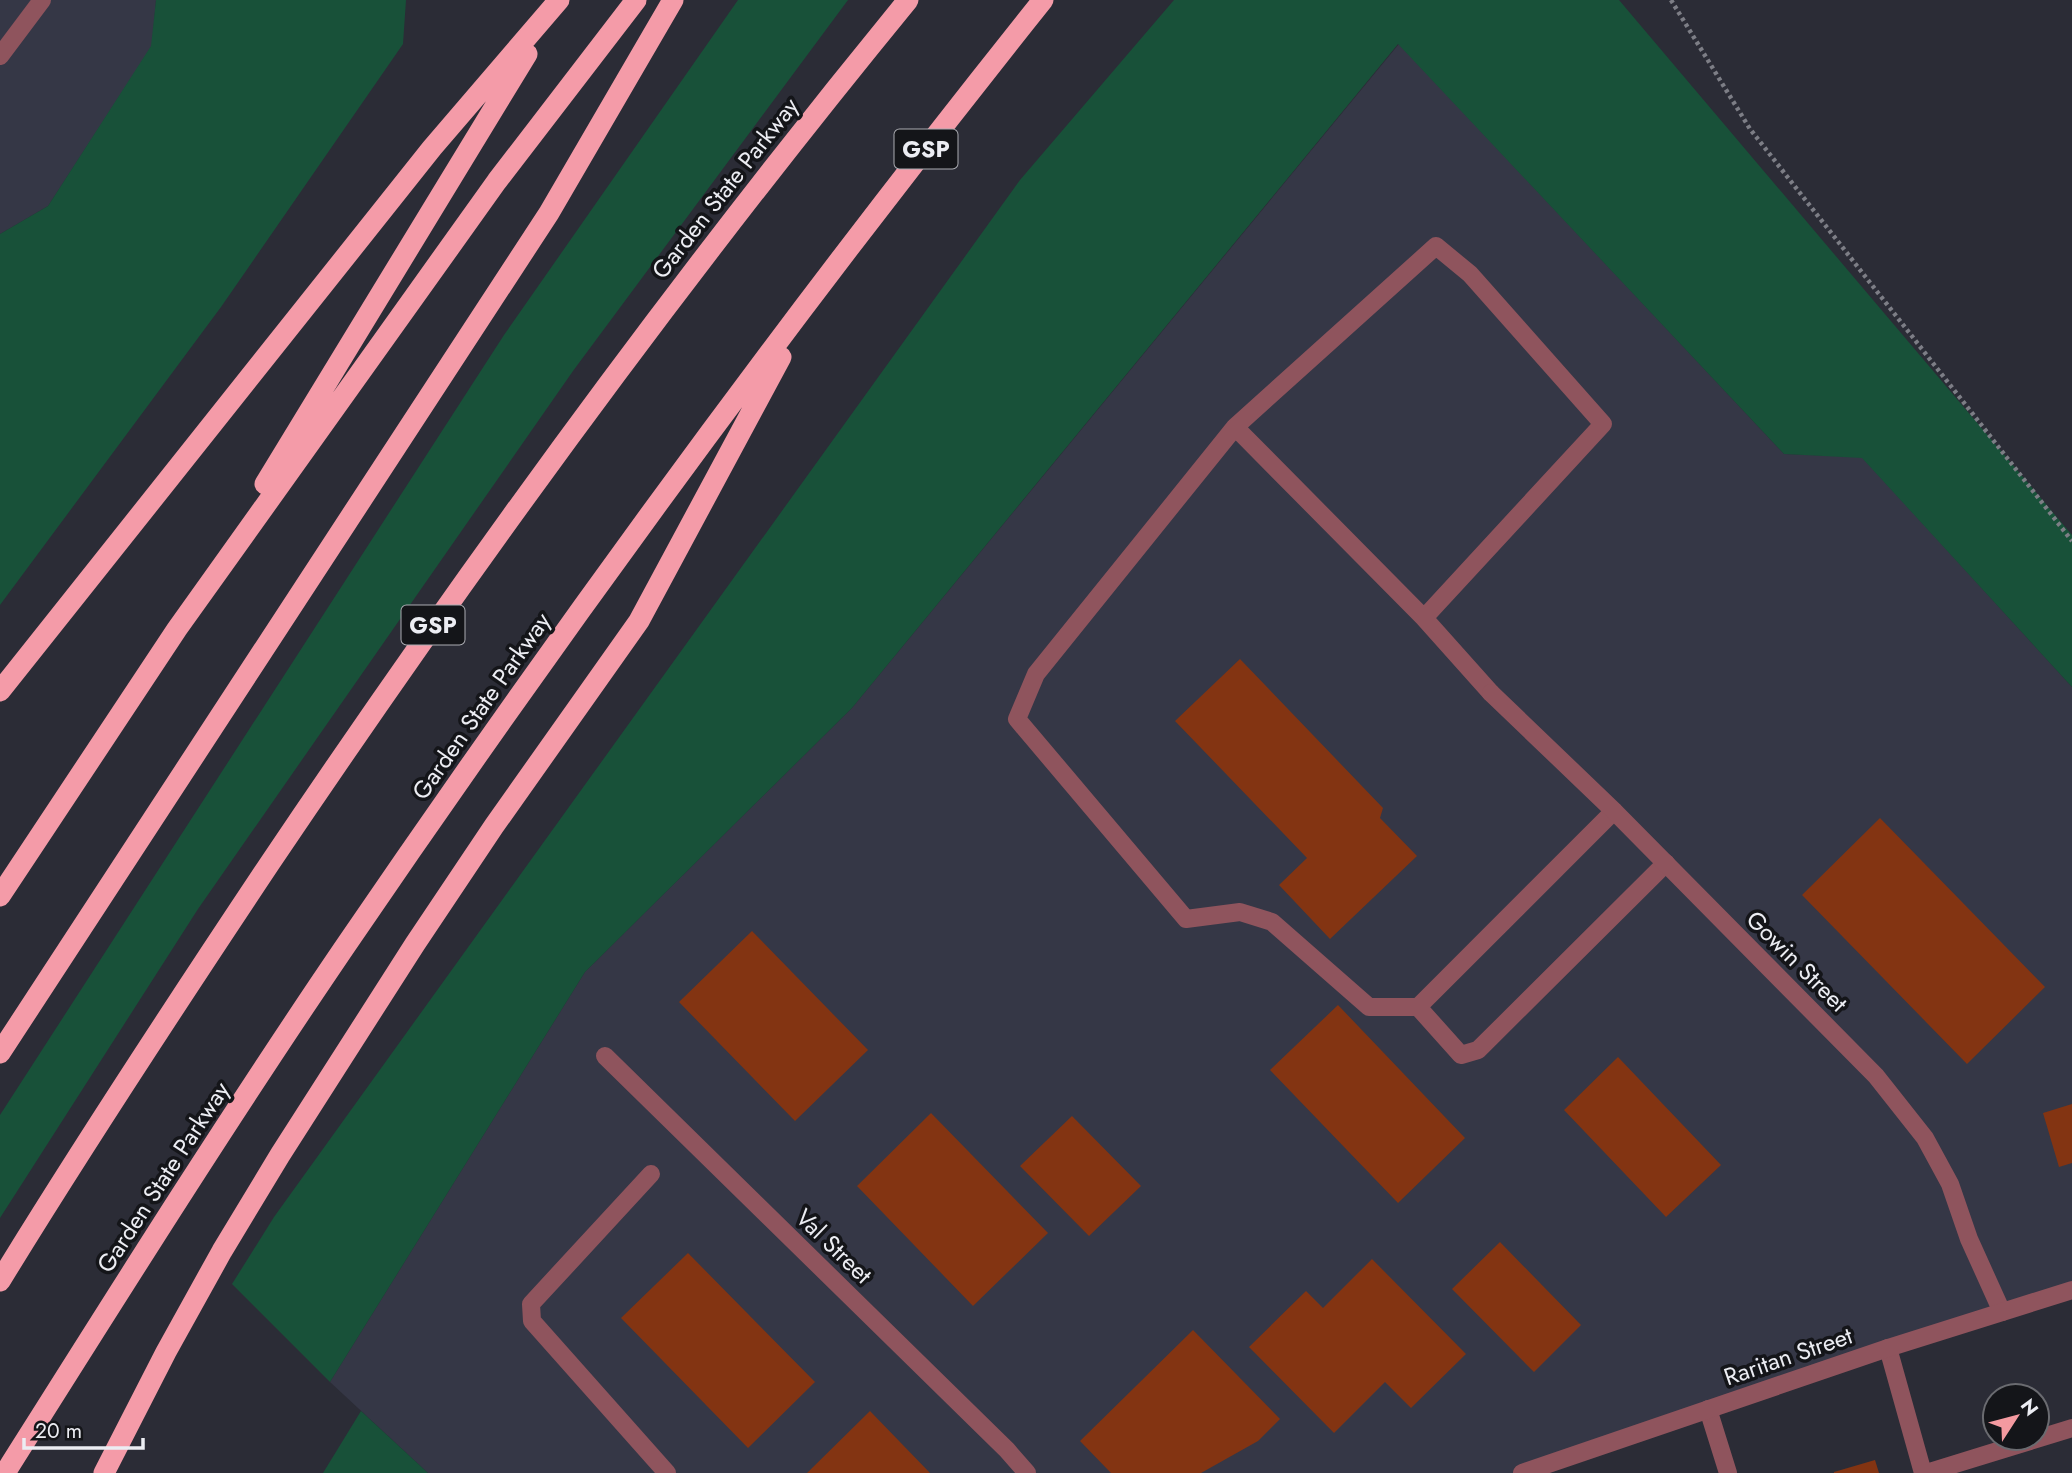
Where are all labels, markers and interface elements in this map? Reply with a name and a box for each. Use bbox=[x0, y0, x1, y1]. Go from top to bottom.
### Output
street label: Garden State Parkway bbox=[643, 90, 807, 286]
road number: GSP bbox=[894, 130, 958, 168]
street label: Garden State Parkway bbox=[403, 605, 559, 807]
road number: GSP bbox=[402, 606, 464, 645]
street label: Gowin Street bbox=[1738, 902, 1856, 1020]
street label: Garden State Parkway bbox=[88, 1074, 238, 1279]
street label: Val Street bbox=[788, 1200, 880, 1292]
street label: Raritan Street bbox=[1719, 1318, 1857, 1394]
north arrow bbox=[1981, 1382, 2051, 1452]
text: N bbox=[2014, 1393, 2045, 1421]
scale bar bbox=[24, 1406, 144, 1450]
text: 20 m bbox=[35, 1416, 82, 1446]

